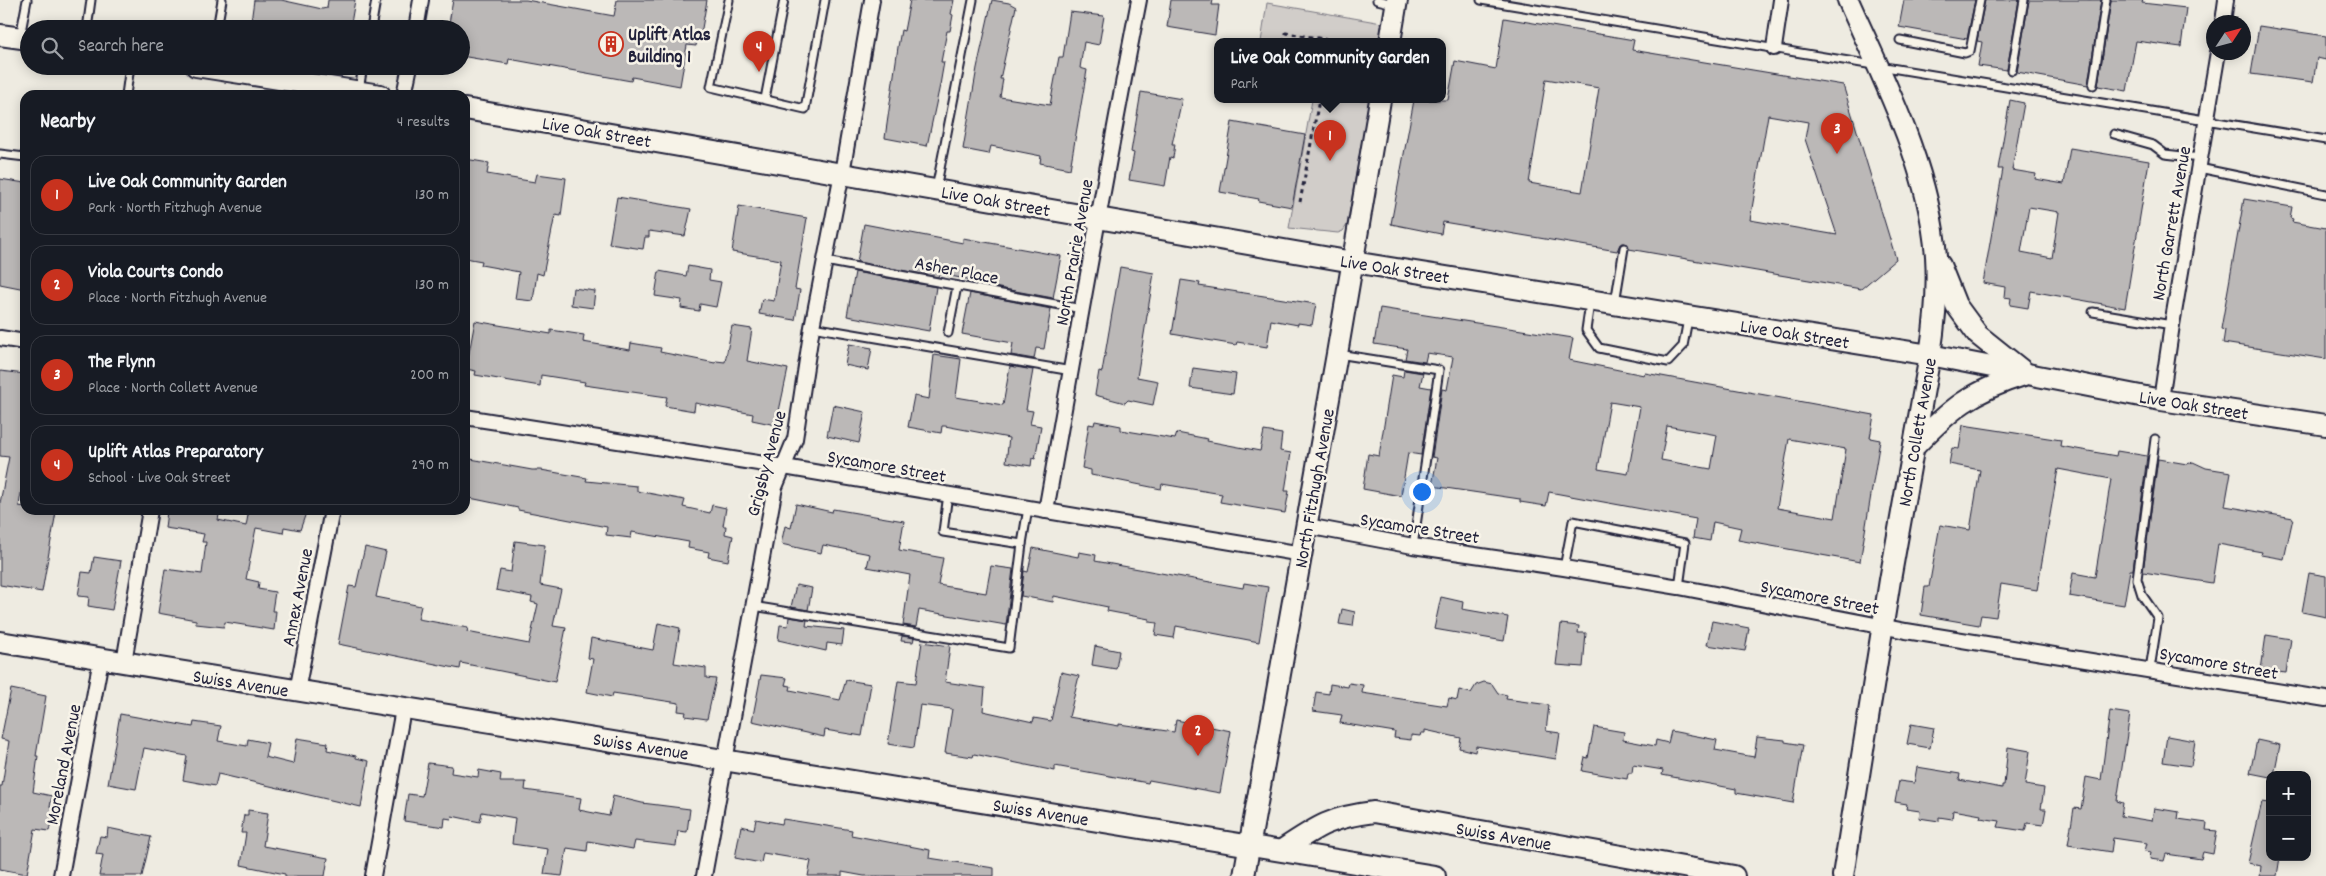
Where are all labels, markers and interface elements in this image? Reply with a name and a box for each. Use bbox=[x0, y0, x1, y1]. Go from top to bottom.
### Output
north arrow bbox=[2206, 15, 2251, 60]
search box bbox=[20, 20, 470, 75]
place label: Uplift Atlas Building 1 bbox=[628, 23, 711, 72]
building icon: Uplift Atlas Building 1 bbox=[598, 31, 624, 57]
pin: 4 bbox=[743, 31, 775, 72]
icon: search bbox=[38, 34, 66, 62]
text: Search here bbox=[78, 34, 164, 61]
popup bbox=[1214, 38, 1446, 103]
text: Live Oak Community Garden bbox=[1231, 46, 1429, 73]
text: Park bbox=[1231, 73, 1258, 96]
text: Nearby bbox=[40, 108, 95, 138]
text: 4 results bbox=[397, 111, 450, 134]
street label: Live Oak Street bbox=[540, 112, 653, 157]
pin: 3 bbox=[1821, 113, 1853, 154]
pin: 1 bbox=[1314, 120, 1346, 161]
street label: North Garrett Avenue bbox=[2147, 144, 2200, 303]
text: Live Oak Community Garden bbox=[88, 170, 287, 197]
street label: North Prairie Avenue bbox=[1050, 177, 1103, 328]
street label: Live Oak Street bbox=[939, 181, 1052, 226]
text: 1 bbox=[55, 184, 59, 207]
text: 130 m bbox=[415, 184, 449, 207]
text: Park · North Fitzhugh Avenue bbox=[88, 197, 262, 220]
street label: Live Oak Street bbox=[1338, 250, 1451, 293]
street label: Asher Place bbox=[912, 251, 1001, 294]
text: Viola Courts Condo bbox=[88, 260, 223, 287]
text: 2 bbox=[54, 274, 61, 297]
text: 130 m bbox=[415, 274, 449, 297]
text: Place · North Fitzhugh Avenue bbox=[88, 287, 267, 310]
street label: Live Oak Street bbox=[1738, 315, 1851, 358]
text: The Flynn bbox=[88, 350, 155, 377]
street label: North Collett Avenue bbox=[1893, 356, 1946, 509]
text: 3 bbox=[53, 364, 61, 387]
text: 200 m bbox=[410, 364, 449, 387]
text: Place · North Collett Avenue bbox=[88, 377, 258, 400]
street label: Live Oak Street bbox=[2137, 386, 2250, 429]
street label: North Fitzhugh Avenue bbox=[1289, 407, 1344, 570]
street label: Grigsby Avenue bbox=[741, 408, 795, 520]
text: Uplift Atlas Preparatory bbox=[88, 440, 263, 467]
street label: Sycamore Street bbox=[825, 445, 948, 492]
text: 4 bbox=[54, 454, 60, 477]
text: 290 m bbox=[411, 454, 449, 477]
text: School · Live Oak Street bbox=[88, 467, 231, 490]
your location bbox=[1409, 479, 1435, 505]
street label: Sycamore Street bbox=[1358, 508, 1481, 553]
street label: Annex Avenue bbox=[277, 546, 322, 649]
street label: Sycamore Street bbox=[1758, 575, 1881, 624]
street label: Sycamore Street bbox=[2157, 642, 2280, 689]
street label: Swiss Avenue bbox=[191, 665, 290, 706]
street label: Moreland Avenue bbox=[40, 702, 90, 827]
pin: 2 bbox=[1182, 715, 1214, 756]
street label: Swiss Avenue bbox=[591, 728, 690, 769]
map controls bbox=[2266, 771, 2311, 861]
button: + bbox=[2266, 771, 2311, 816]
street label: Swiss Avenue bbox=[991, 794, 1090, 835]
button: − bbox=[2266, 816, 2311, 861]
street label: Swiss Avenue bbox=[1454, 817, 1553, 860]

